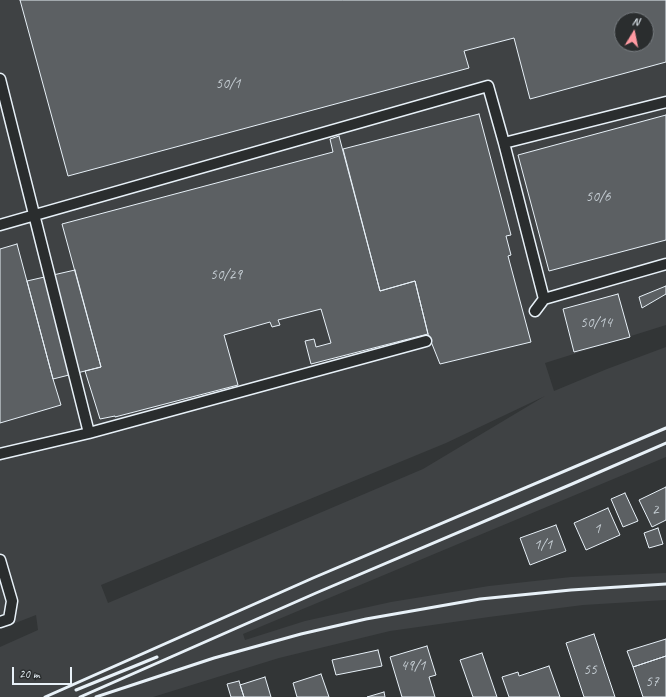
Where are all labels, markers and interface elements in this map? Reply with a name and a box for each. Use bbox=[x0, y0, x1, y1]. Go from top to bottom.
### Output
north arrow bbox=[614, 12, 654, 52]
text: N bbox=[631, 14, 640, 29]
house number: 50/1 bbox=[215, 75, 241, 93]
house number: 50/6 bbox=[585, 188, 611, 206]
house number: 50/29 bbox=[210, 266, 242, 284]
house number: 50/14 bbox=[580, 314, 612, 332]
house number: 2 bbox=[652, 501, 658, 519]
house number: 1 bbox=[594, 520, 600, 538]
house number: 1/1 bbox=[534, 536, 552, 554]
house number: 49/1 bbox=[400, 657, 426, 675]
scale bar bbox=[14, 659, 74, 685]
house number: 55 bbox=[583, 661, 597, 679]
text: 20 m bbox=[19, 666, 39, 682]
house number: 57 bbox=[645, 673, 659, 691]

